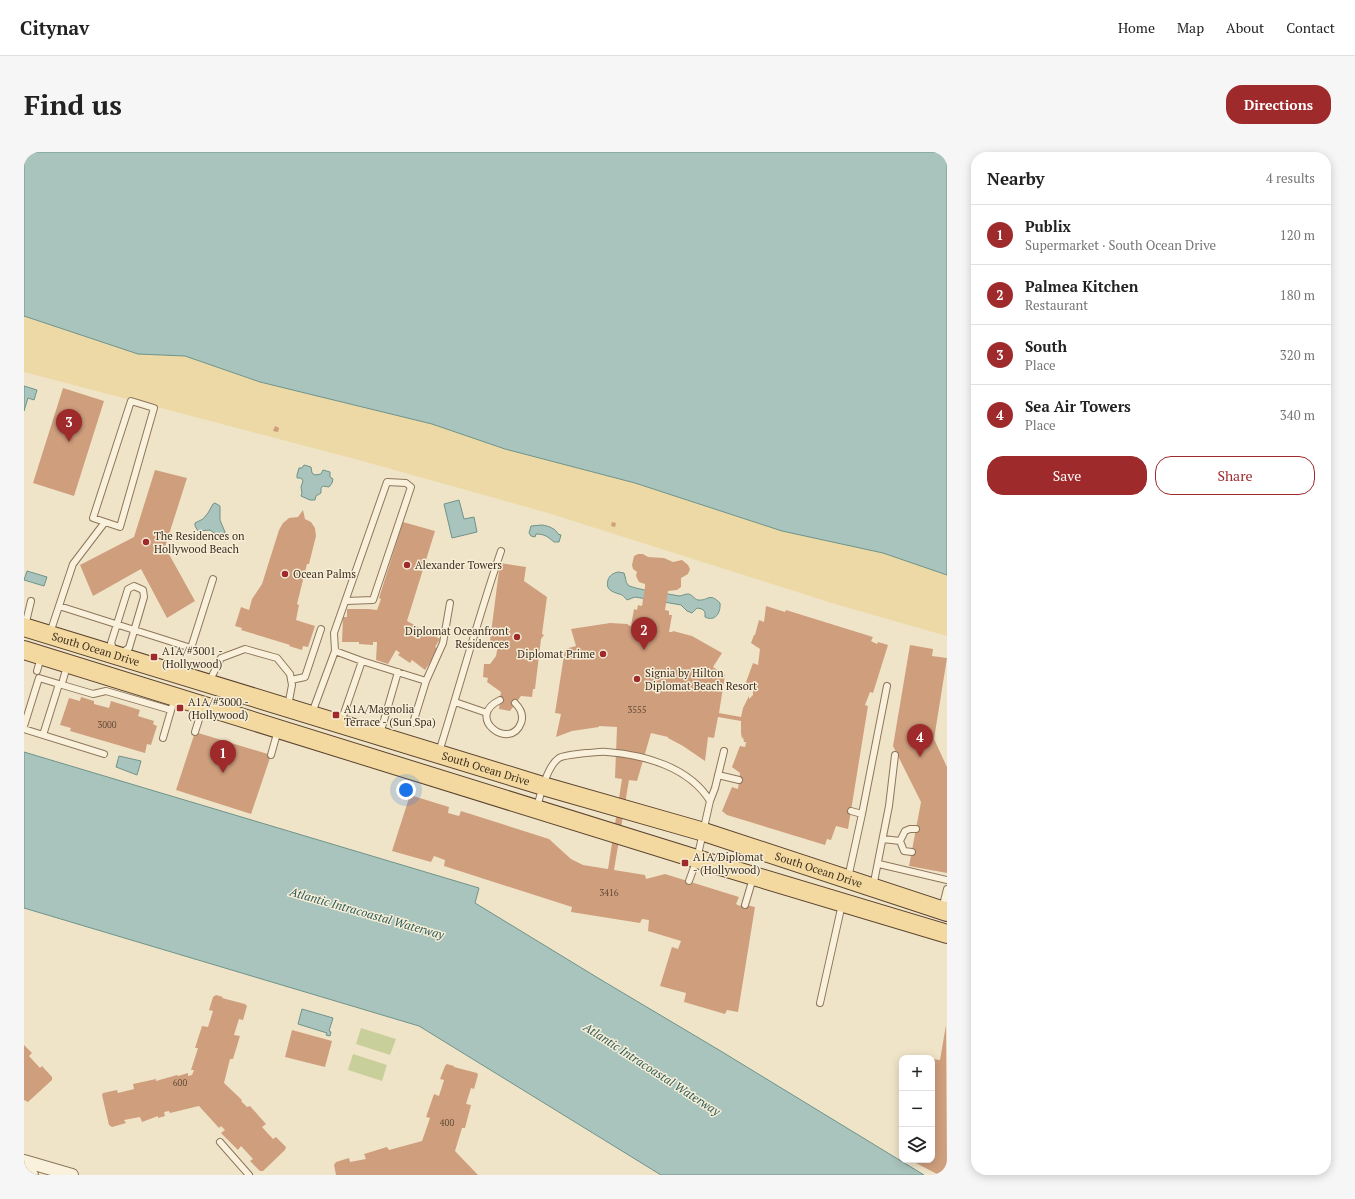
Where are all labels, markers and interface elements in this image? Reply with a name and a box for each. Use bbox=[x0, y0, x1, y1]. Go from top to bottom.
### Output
text: Citynav bbox=[20, 15, 89, 40]
text: Home bbox=[1118, 18, 1155, 37]
text: Map bbox=[1177, 18, 1204, 37]
text: About bbox=[1226, 18, 1264, 37]
text: Contact bbox=[1286, 18, 1335, 37]
button: Directions bbox=[1226, 85, 1331, 124]
text: Find us bbox=[24, 86, 122, 123]
text: Nearby bbox=[987, 167, 1045, 190]
text: 4 results bbox=[1266, 169, 1315, 187]
text: Publix bbox=[1025, 216, 1071, 236]
text: 1 bbox=[996, 226, 1004, 244]
text: 120 m bbox=[1280, 226, 1315, 244]
text: Supermarket · South Ocean Drive bbox=[1025, 236, 1216, 254]
text: Palmea Kitchen bbox=[1025, 276, 1138, 296]
text: 2 bbox=[996, 286, 1004, 304]
text: 180 m bbox=[1280, 286, 1315, 304]
text: Restaurant bbox=[1025, 296, 1088, 314]
text: South bbox=[1025, 336, 1067, 356]
text: 3 bbox=[996, 346, 1004, 364]
text: 320 m bbox=[1280, 346, 1315, 364]
text: Place bbox=[1025, 356, 1056, 374]
text: Sea Air Towers bbox=[1025, 396, 1131, 416]
text: 4 bbox=[996, 406, 1004, 424]
text: 340 m bbox=[1280, 406, 1315, 424]
pin: 3 bbox=[56, 409, 82, 442]
text: Place bbox=[1025, 416, 1056, 434]
button: Save bbox=[987, 456, 1147, 495]
button: Share bbox=[1155, 456, 1315, 495]
place label: The Residences on Hollywood Beach bbox=[154, 529, 245, 556]
marker: The Residences on Hollywood Beach bbox=[141, 537, 151, 547]
place label: Alexander Towers bbox=[415, 558, 502, 572]
marker: Alexander Towers bbox=[402, 560, 412, 570]
place label: Ocean Palms bbox=[293, 567, 356, 581]
marker: Ocean Palms bbox=[280, 569, 290, 579]
pin: 2 bbox=[631, 617, 657, 650]
place label: Diplomat Oceanfront Residences bbox=[405, 624, 509, 651]
street label: South Ocean Drive bbox=[50, 629, 142, 669]
marker: Diplomat Oceanfront Residences bbox=[512, 632, 522, 642]
place label: A1A/#3001 - (Hollywood) bbox=[162, 644, 223, 671]
place label: Diplomat Prime bbox=[517, 647, 595, 661]
marker: Diplomat Prime bbox=[598, 649, 608, 659]
marker: A1A/#3001 - (Hollywood) bbox=[149, 652, 159, 662]
place label: Signia by Hilton Diplomat Beach Resort bbox=[645, 666, 757, 693]
marker: Signia by Hilton Diplomat Beach Resort bbox=[632, 674, 642, 684]
place label: A1A/#3000 - (Hollywood) bbox=[188, 695, 249, 722]
place label: A1A/Magnolia Terrace - (Sun Spa) bbox=[344, 702, 436, 729]
marker: A1A/#3000 - (Hollywood) bbox=[175, 703, 185, 713]
house number: 3555 bbox=[627, 704, 647, 716]
marker: A1A/Magnolia Terrace - (Sun Spa) bbox=[331, 710, 341, 720]
house number: 3000 bbox=[97, 719, 117, 731]
pin: 4 bbox=[907, 724, 933, 757]
pin: 1 bbox=[210, 740, 236, 773]
street label: South Ocean Drive bbox=[440, 748, 532, 789]
your location bbox=[396, 780, 416, 800]
street label: South Ocean Drive bbox=[773, 849, 865, 891]
place label: A1A/Diplomat - (Hollywood) bbox=[693, 850, 764, 877]
marker: A1A/Diplomat - (Hollywood) bbox=[680, 858, 690, 868]
water label: Atlantic Intracoastal Waterway bbox=[287, 883, 446, 942]
house number: 3416 bbox=[599, 887, 619, 899]
water label: Atlantic Intracoastal Waterway bbox=[580, 1019, 724, 1119]
map controls bbox=[899, 1055, 935, 1163]
button: + bbox=[899, 1055, 935, 1091]
house number: 600 bbox=[173, 1077, 187, 1089]
button: − bbox=[899, 1091, 935, 1127]
house number: 400 bbox=[440, 1117, 454, 1129]
button: layers bbox=[899, 1127, 935, 1163]

